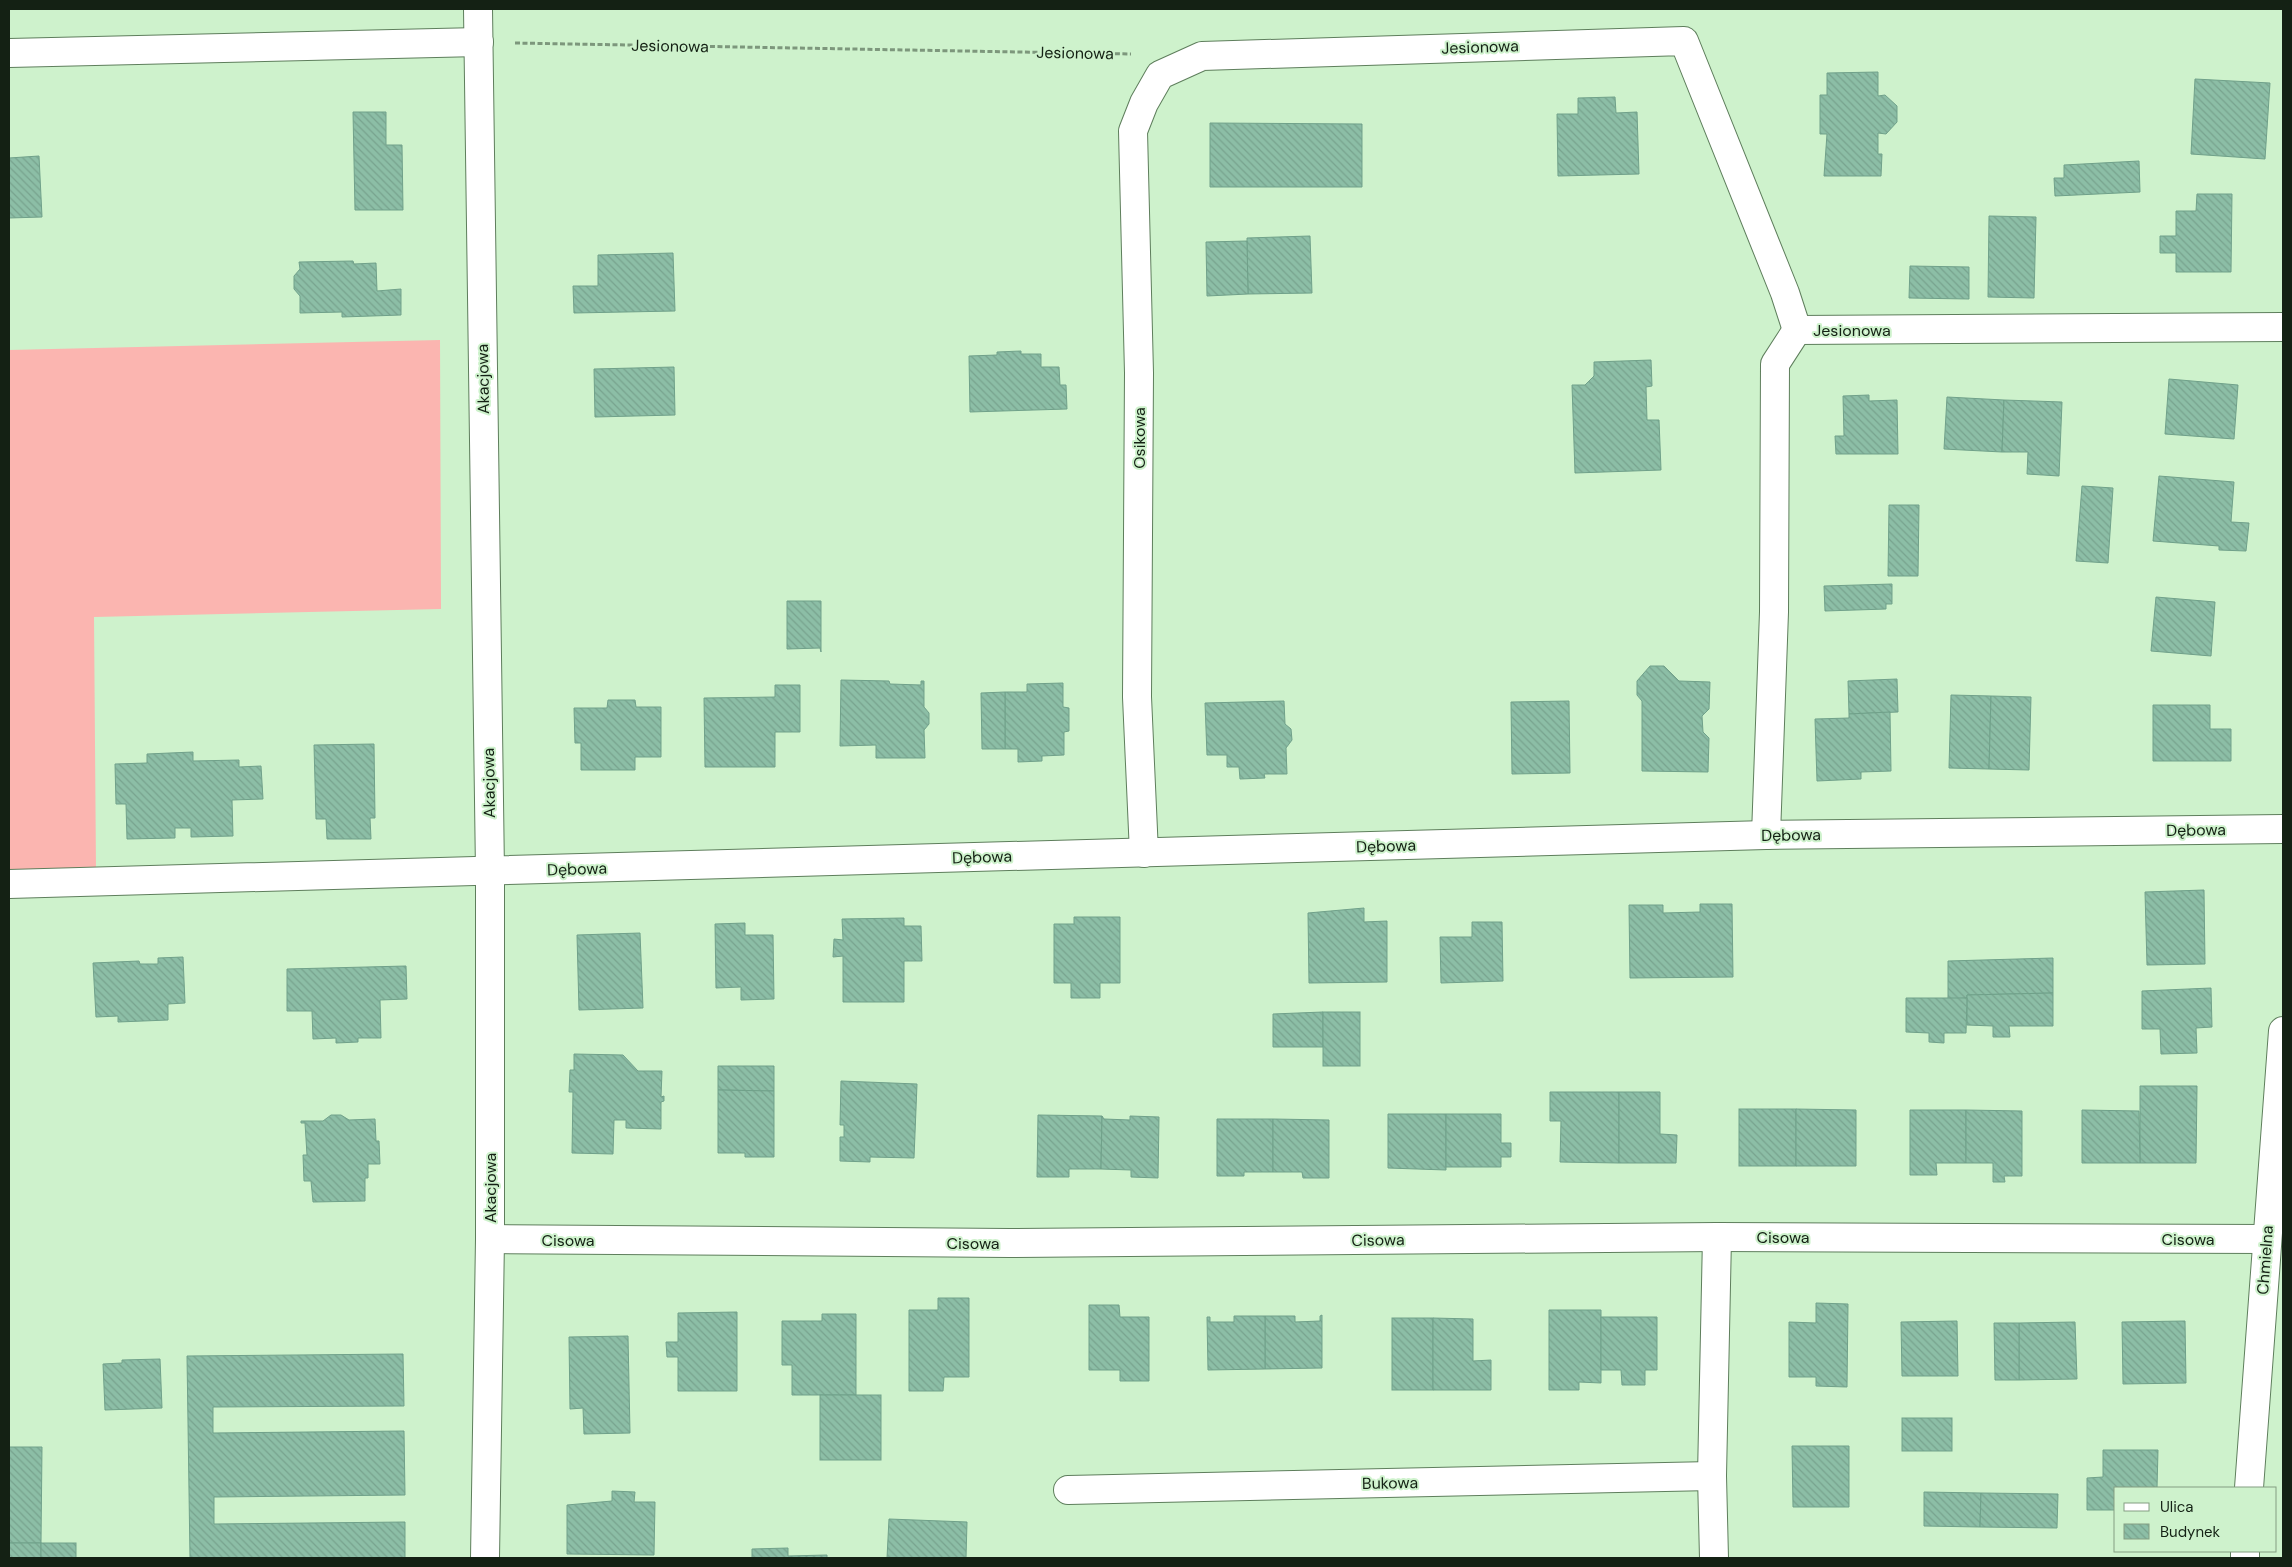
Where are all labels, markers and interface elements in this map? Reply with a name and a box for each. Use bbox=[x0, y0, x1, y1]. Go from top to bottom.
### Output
street label: Jesionowa bbox=[631, 35, 709, 57]
street label: Jesionowa bbox=[1441, 35, 1519, 59]
street label: Jesionowa bbox=[1036, 42, 1114, 64]
street label: Jesionowa bbox=[1813, 320, 1891, 341]
street label: Akacjowa bbox=[472, 344, 494, 414]
street label: Osikowa bbox=[1129, 407, 1150, 469]
street label: Akacjowa bbox=[478, 748, 500, 818]
street label: Dębowa bbox=[2166, 819, 2226, 841]
street label: Dębowa bbox=[1761, 824, 1821, 846]
street label: Dębowa bbox=[1356, 834, 1416, 858]
street label: Dębowa bbox=[952, 845, 1012, 869]
street label: Dębowa bbox=[547, 857, 607, 881]
street label: Akacjowa bbox=[480, 1153, 501, 1223]
street label: Chmielna bbox=[2252, 1225, 2278, 1295]
street label: Cisowa bbox=[1756, 1227, 1810, 1248]
street label: Cisowa bbox=[1351, 1229, 1405, 1251]
street label: Cisowa bbox=[2161, 1229, 2215, 1250]
street label: Cisowa bbox=[541, 1230, 595, 1251]
street label: Cisowa bbox=[946, 1233, 1000, 1254]
street label: Bukowa bbox=[1362, 1472, 1418, 1494]
legend bbox=[2114, 1487, 2277, 1552]
text: Ulica bbox=[2160, 1497, 2194, 1517]
text: Budynek bbox=[2160, 1522, 2221, 1542]

